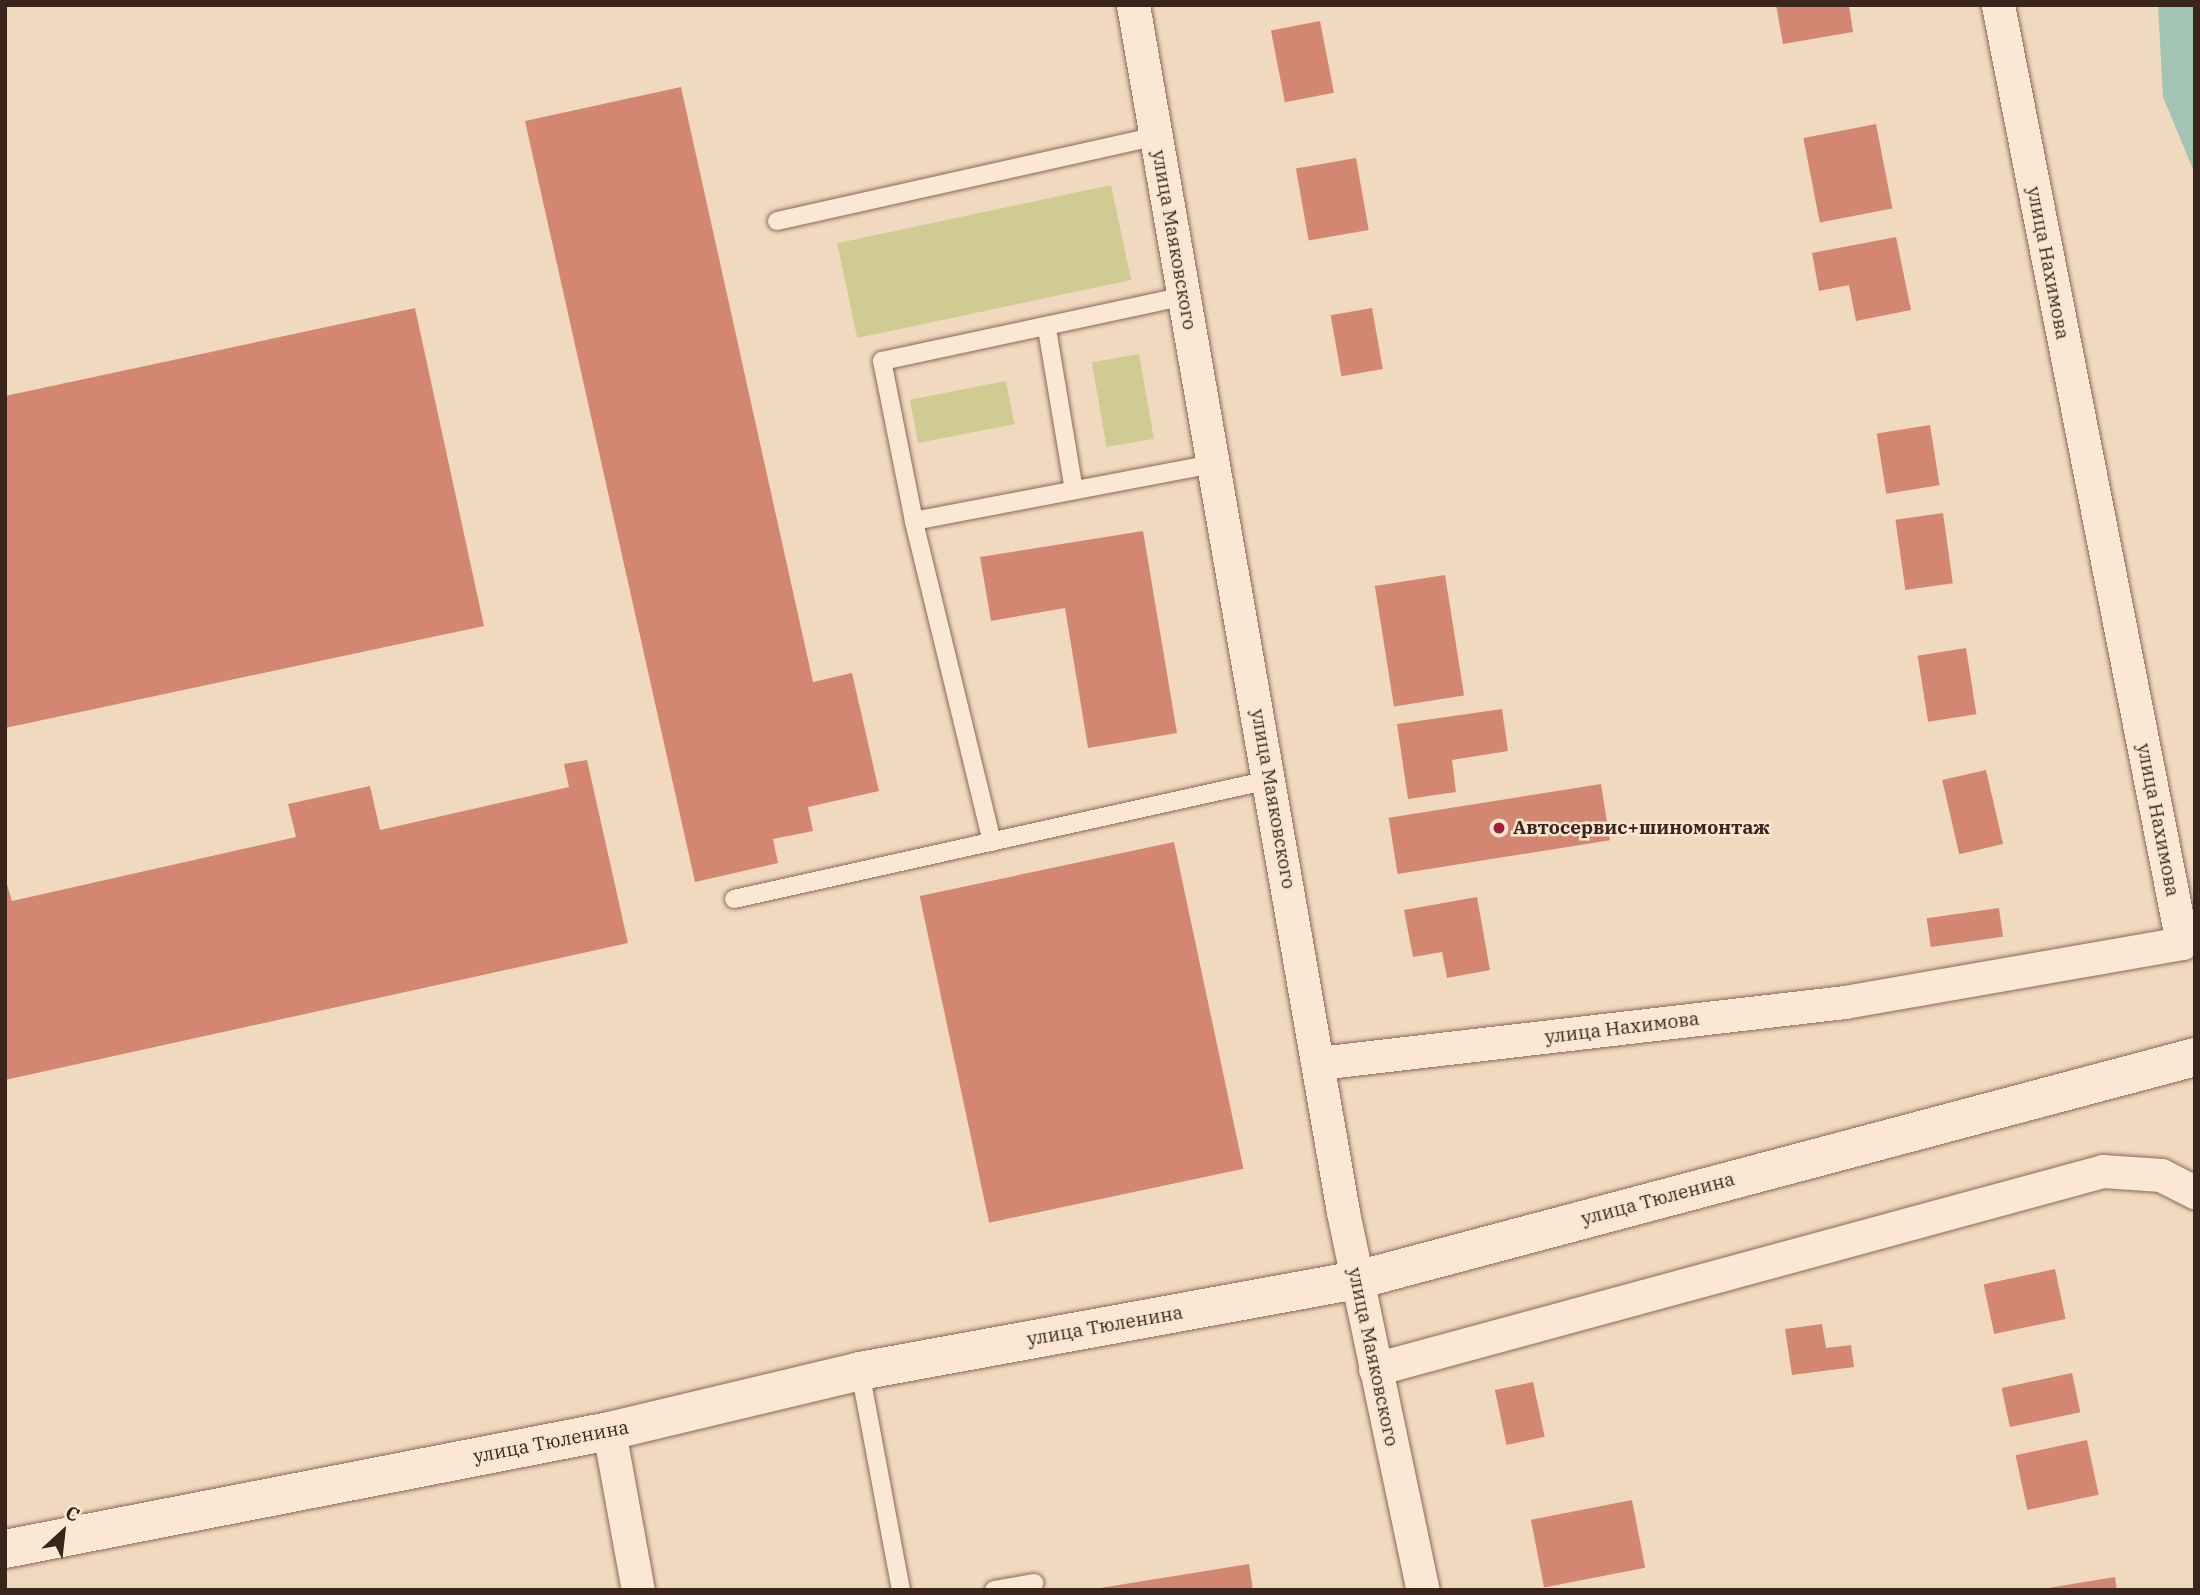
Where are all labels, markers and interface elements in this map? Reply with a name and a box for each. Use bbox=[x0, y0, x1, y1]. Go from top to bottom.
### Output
street label: улица Маяковского bbox=[1147, 148, 1201, 332]
street label: улица Нахимова bbox=[2022, 185, 2074, 341]
street label: улица Маяковского bbox=[1246, 707, 1300, 891]
street label: улица Нахимова bbox=[2132, 742, 2184, 898]
place label: Автосервис+шиномонтаж bbox=[1513, 817, 1770, 839]
marker: Автосервис+шиномонтаж bbox=[1491, 820, 1507, 836]
street label: улица Нахимова bbox=[1544, 1007, 1700, 1049]
street label: улица Тюленина bbox=[1579, 1168, 1737, 1230]
street label: улица Маяковского bbox=[1343, 1266, 1403, 1448]
street label: улица Тюленина bbox=[1025, 1301, 1185, 1351]
street label: улица Тюленина bbox=[471, 1416, 631, 1468]
north arrow bbox=[28, 1497, 98, 1567]
text: С bbox=[61, 1500, 84, 1527]

